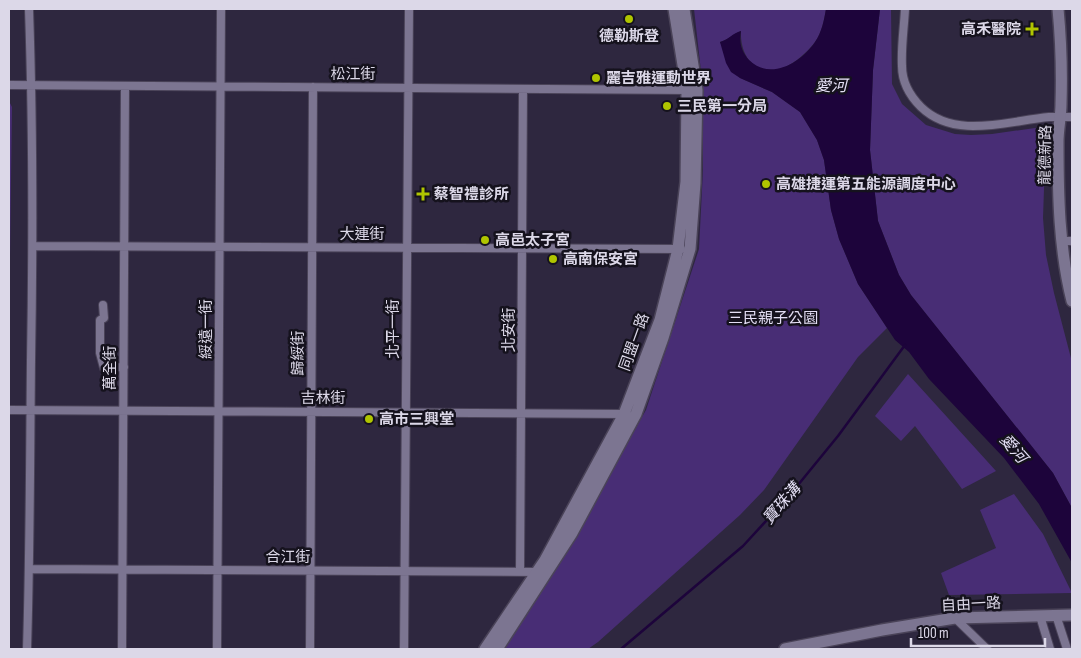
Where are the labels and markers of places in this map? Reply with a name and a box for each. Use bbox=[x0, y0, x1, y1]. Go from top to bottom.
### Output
marker: 德勒斯登 bbox=[623, 13, 635, 25]
place label: 高禾醫院 bbox=[961, 20, 1021, 39]
marker: 高禾醫院 bbox=[1025, 22, 1039, 36]
place label: 德勒斯登 bbox=[599, 27, 659, 46]
place label: 麗吉雅運動世界 bbox=[606, 69, 711, 88]
marker: 麗吉雅運動世界 bbox=[590, 72, 602, 84]
place label: 三民第一分局 bbox=[677, 97, 767, 116]
marker: 三民第一分局 bbox=[661, 100, 673, 112]
place label: 高雄捷運第五能源調度中心 bbox=[776, 175, 956, 194]
marker: 高雄捷運第五能源調度中心 bbox=[760, 178, 772, 190]
place label: 蔡智禮診所 bbox=[434, 185, 509, 204]
marker: 蔡智禮診所 bbox=[416, 187, 430, 201]
place label: 高邑太子宮 bbox=[495, 231, 570, 250]
marker: 高邑太子宮 bbox=[479, 234, 491, 246]
place label: 高南保安宮 bbox=[563, 250, 638, 269]
marker: 高南保安宮 bbox=[547, 253, 559, 265]
place label: 高市三興堂 bbox=[379, 410, 454, 429]
marker: 高市三興堂 bbox=[363, 413, 375, 425]

